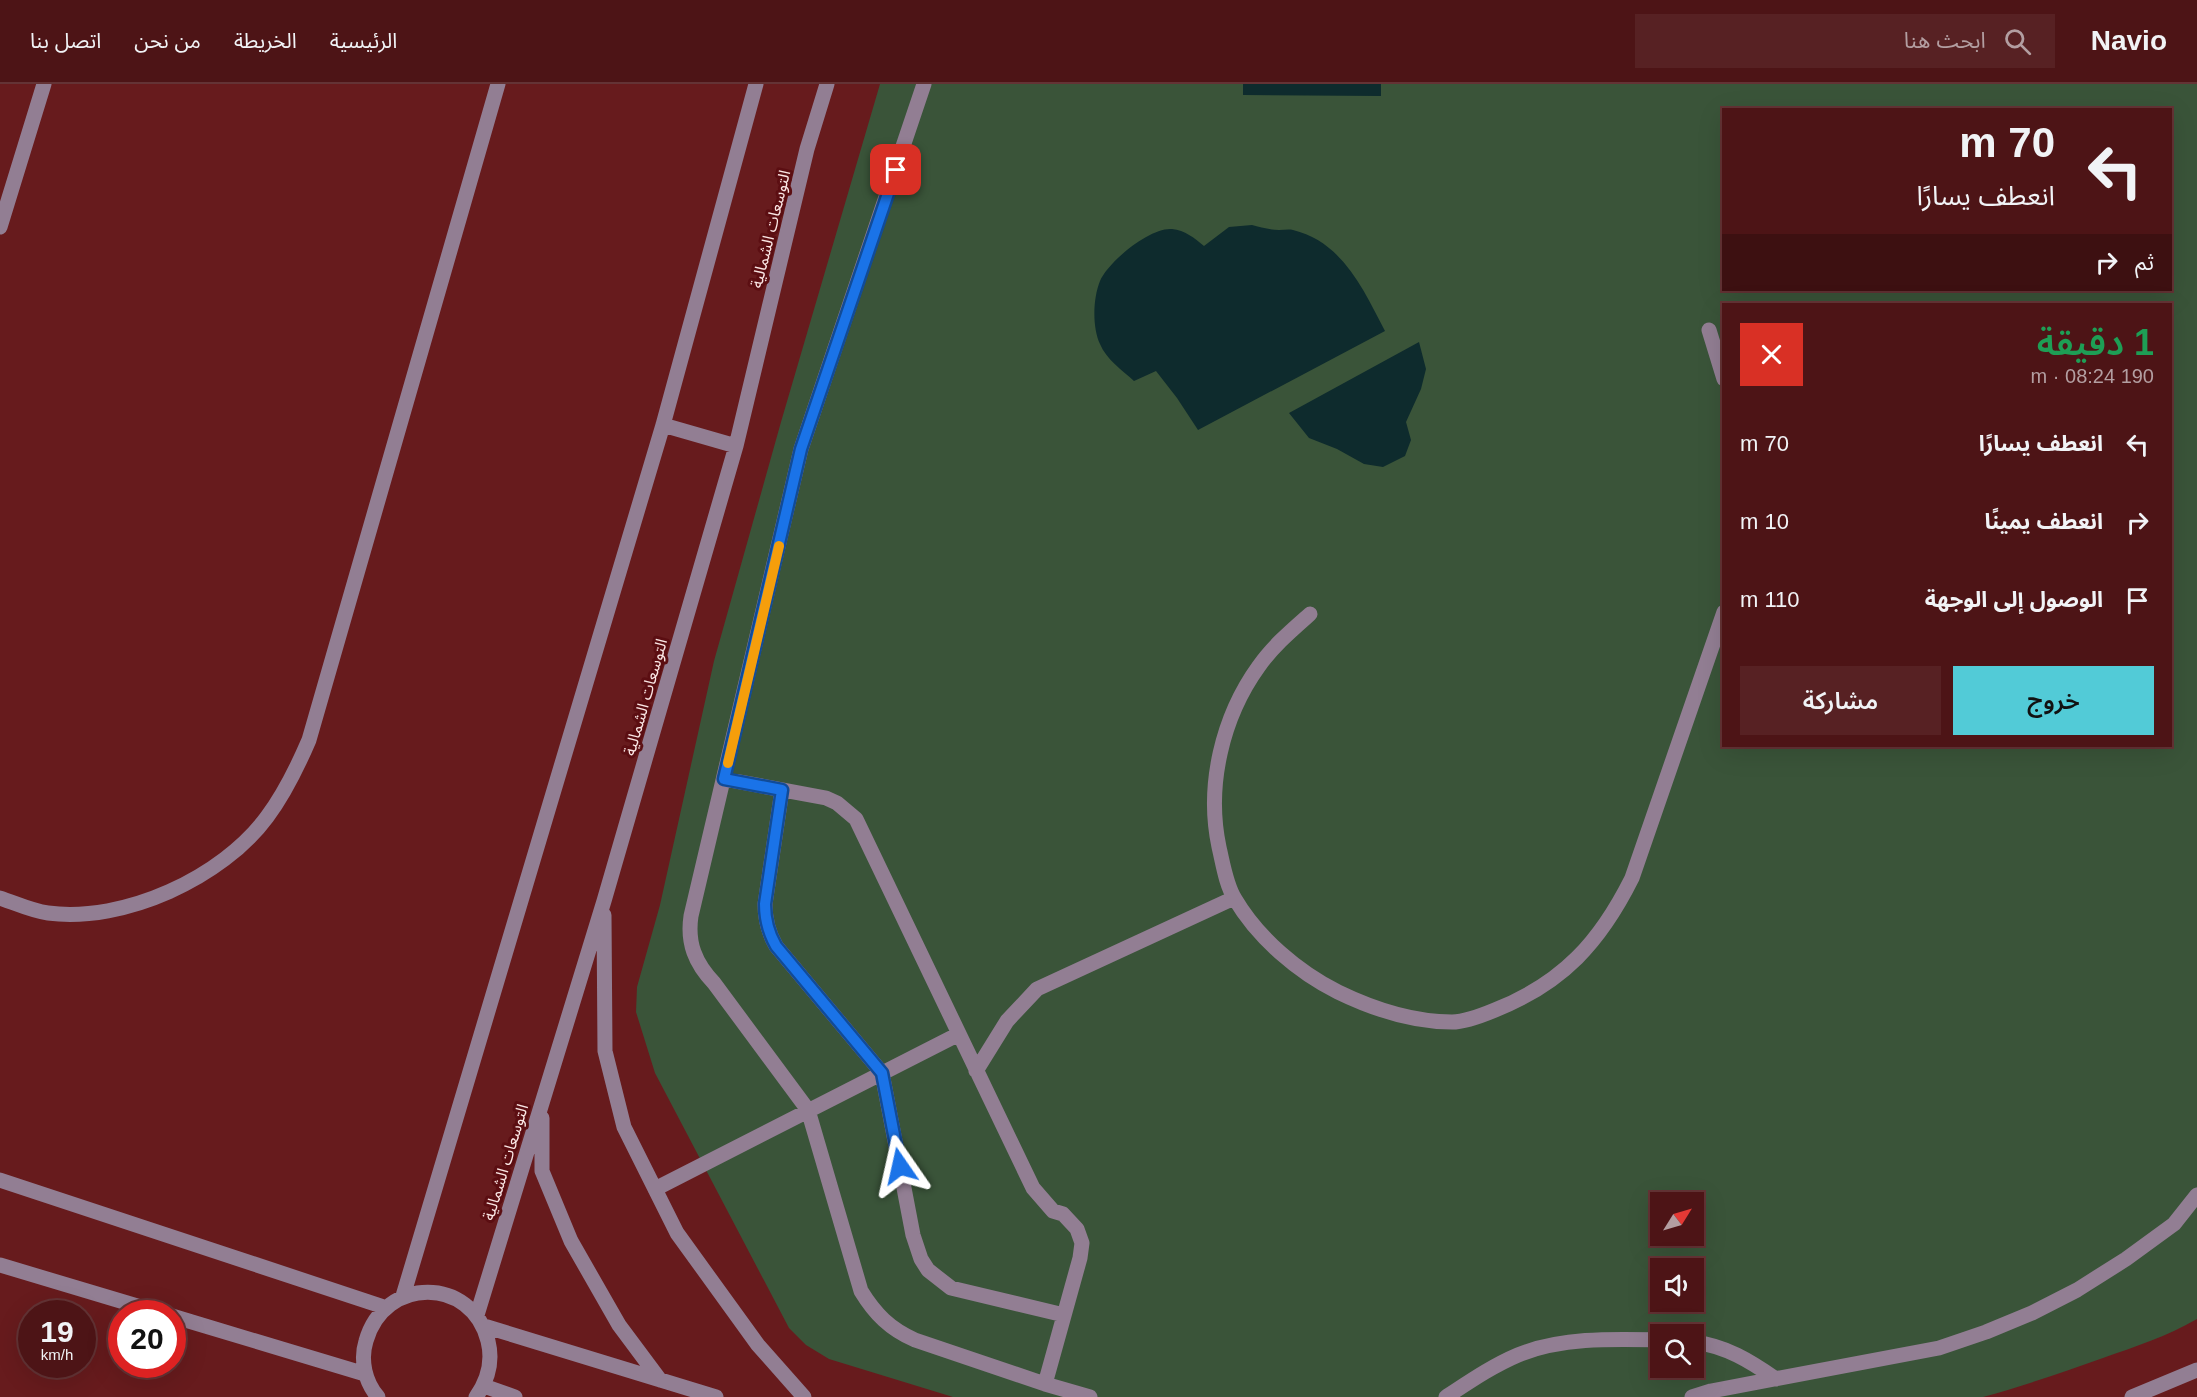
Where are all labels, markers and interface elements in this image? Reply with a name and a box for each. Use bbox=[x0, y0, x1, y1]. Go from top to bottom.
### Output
search box bbox=[1635, 14, 2055, 68]
icon: search bbox=[2001, 25, 2034, 58]
text: Navio bbox=[2091, 25, 2167, 56]
text: ابحث هنا bbox=[1904, 28, 1986, 53]
text: اتصل بنا bbox=[30, 29, 101, 52]
text: من نحن bbox=[134, 29, 201, 52]
text: الخريطة bbox=[234, 29, 297, 52]
text: الرئيسية bbox=[330, 29, 397, 52]
text: 70 m bbox=[1959, 119, 2055, 166]
icon: left bbox=[2076, 132, 2154, 210]
pin bbox=[870, 144, 921, 195]
icon: arrive bbox=[879, 153, 912, 186]
street label: التوسعات الشمالية bbox=[748, 168, 794, 290]
text: انعطف يسارًا bbox=[1916, 181, 2055, 211]
icon: right bbox=[2090, 246, 2123, 279]
text: ثم bbox=[2135, 250, 2154, 275]
text: 1 دقيقة bbox=[2037, 322, 2154, 363]
button: close bbox=[1740, 323, 1803, 386]
text: 190 m · 08:24 bbox=[2031, 365, 2154, 387]
icon: left bbox=[2121, 428, 2154, 461]
text: 70 m bbox=[1740, 431, 1789, 456]
text: انعطف يسارًا bbox=[1979, 431, 2103, 456]
icon: right bbox=[2121, 506, 2154, 539]
text: 10 m bbox=[1740, 509, 1789, 534]
text: انعطف يمينًا bbox=[1984, 509, 2103, 534]
icon: arrive bbox=[2121, 584, 2154, 617]
text: 110 m bbox=[1740, 587, 1800, 612]
text: الوصول إلى الوجهة bbox=[1925, 587, 2103, 612]
street label: التوسعات الشمالية bbox=[621, 637, 671, 758]
button: مشاركة bbox=[1740, 666, 1941, 735]
button: خروج bbox=[1953, 666, 2154, 735]
street label: التوسعات الشمالية bbox=[480, 1102, 532, 1223]
position arrow bbox=[868, 1134, 932, 1198]
north arrow bbox=[1650, 1192, 1704, 1246]
map controls bbox=[1650, 1192, 1704, 1378]
button: sound bbox=[1650, 1258, 1704, 1312]
speed limit sign: 20 bbox=[108, 1300, 186, 1378]
text: 19 bbox=[40, 1315, 74, 1348]
button: search bbox=[1650, 1324, 1704, 1378]
text: km/h bbox=[41, 1346, 73, 1363]

